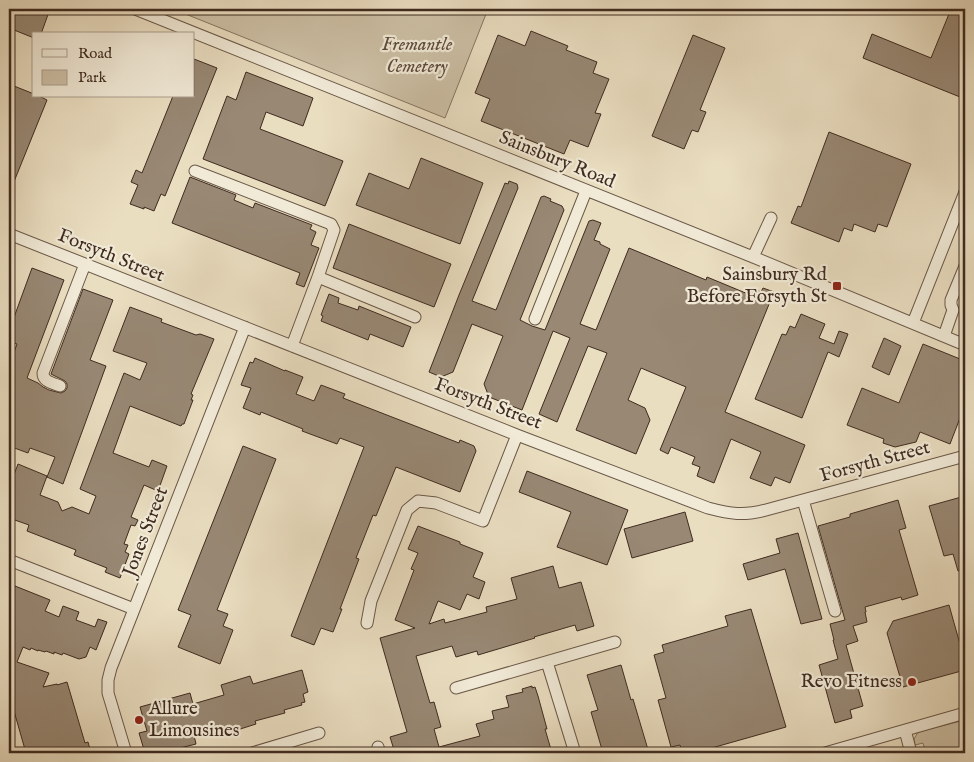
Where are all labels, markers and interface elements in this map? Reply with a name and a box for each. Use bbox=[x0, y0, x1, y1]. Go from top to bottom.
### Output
legend bbox=[32, 32, 195, 98]
park label: Fremantle Cemetery bbox=[382, 33, 453, 79]
text: Road bbox=[78, 44, 113, 63]
text: Park bbox=[78, 68, 108, 87]
street label: Sainsbury Road bbox=[495, 126, 619, 195]
street label: Forsyth Street bbox=[54, 224, 168, 288]
place label: Sainsbury Rd Before Forsyth St bbox=[687, 263, 828, 309]
marker: Sainsbury Rd Before Forsyth St bbox=[831, 280, 843, 292]
street label: Forsyth Street bbox=[431, 373, 546, 436]
street label: Forsyth Street bbox=[817, 436, 933, 488]
street label: Jones Street bbox=[117, 483, 174, 582]
place label: Revo Fitness bbox=[800, 670, 902, 694]
marker: Revo Fitness bbox=[906, 676, 918, 688]
place label: Allure Limousines bbox=[148, 697, 240, 743]
marker: Allure Limousines bbox=[133, 714, 145, 726]

